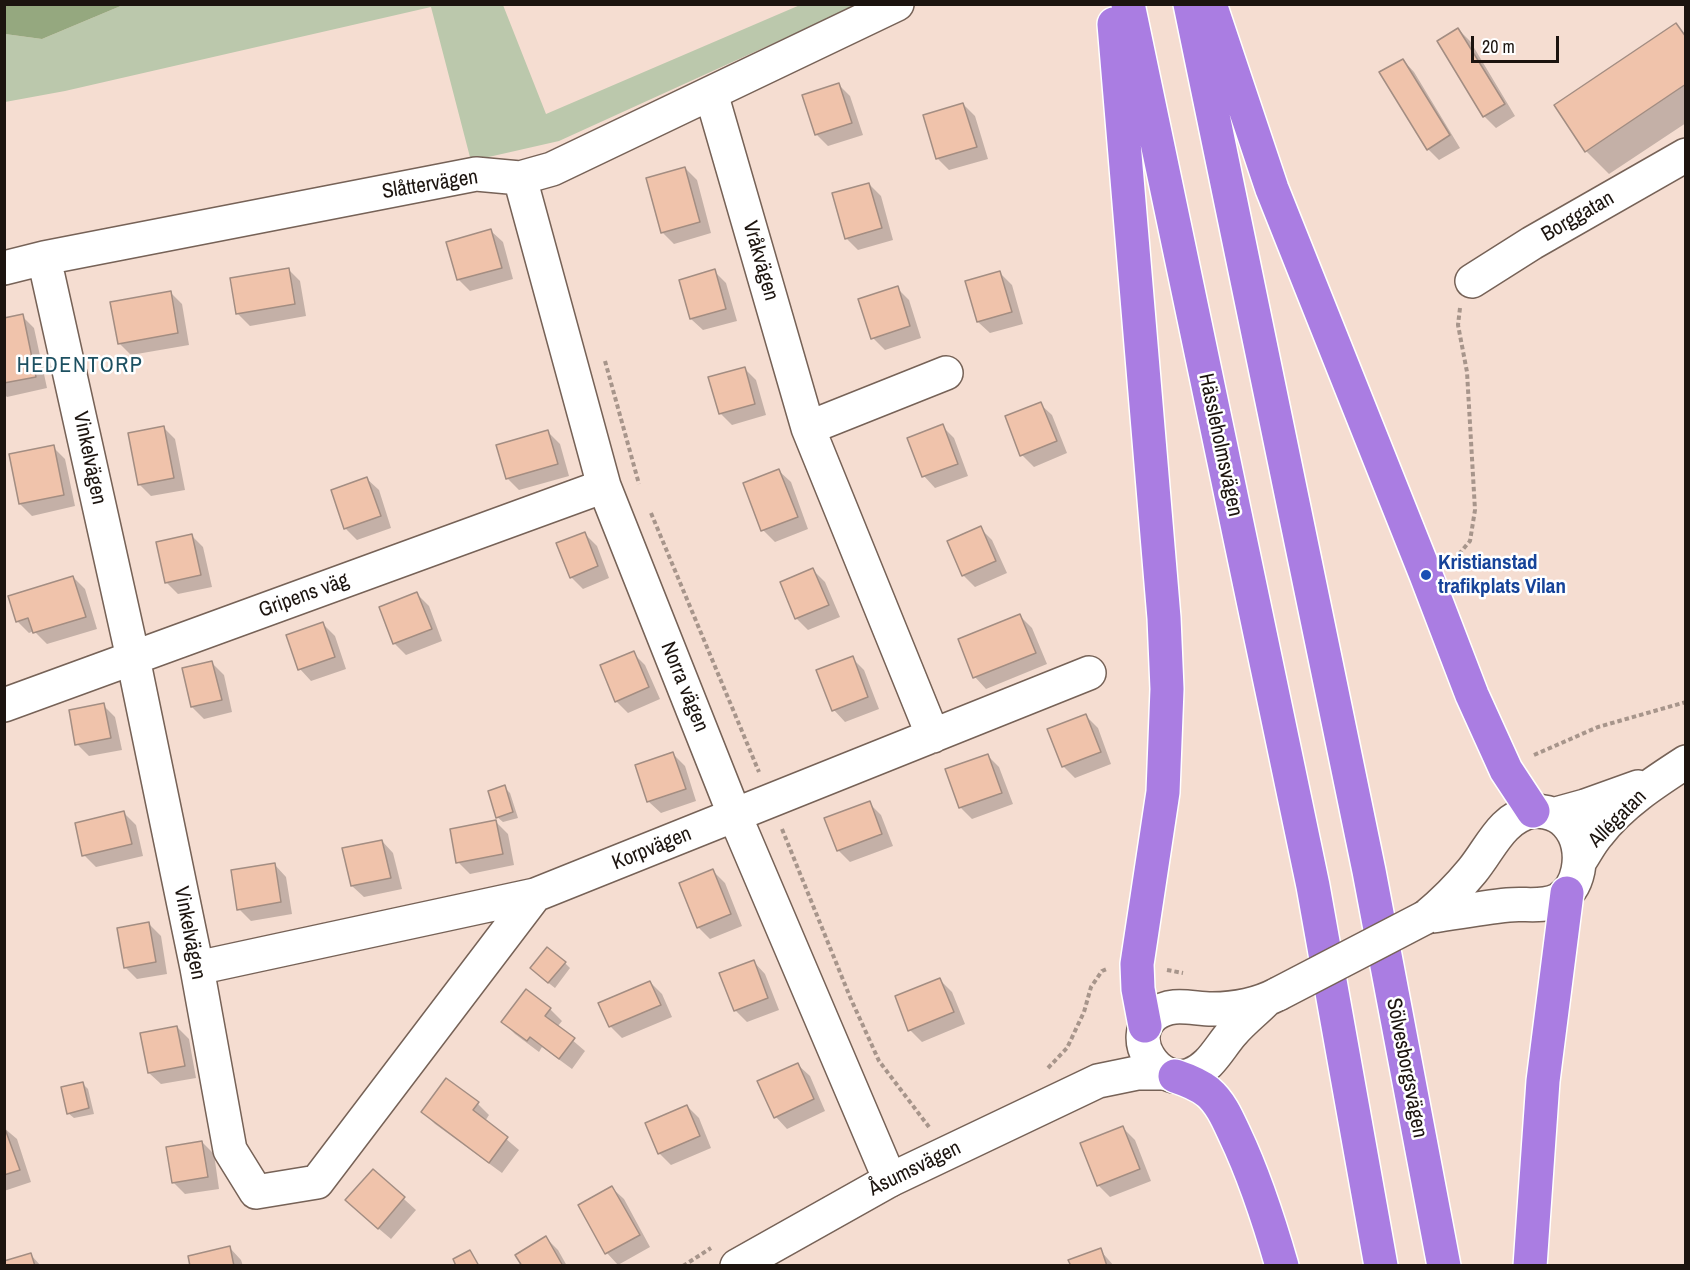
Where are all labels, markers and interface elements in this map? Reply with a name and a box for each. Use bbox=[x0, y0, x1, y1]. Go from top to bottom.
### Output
scale bar bbox=[1474, 24, 1562, 62]
text: 20 m bbox=[1482, 34, 1515, 59]
street label: Slåttervägen bbox=[380, 165, 480, 205]
street label: Borggatan bbox=[1537, 186, 1619, 248]
street label: Vråkvägen bbox=[737, 218, 783, 304]
district label: HEDENTORP bbox=[17, 353, 143, 379]
street label: Hässleholmsvägen bbox=[1193, 371, 1247, 519]
street label: Vinkelvägen bbox=[67, 409, 111, 507]
place label: Kristianstad trafikplats Vilan bbox=[1438, 550, 1566, 600]
street label: Gripens väg bbox=[256, 568, 352, 624]
marker: Kristianstad trafikplats Vilan bbox=[1419, 568, 1433, 582]
street label: Norra vägen bbox=[655, 638, 713, 736]
street label: Allégatan bbox=[1584, 785, 1652, 853]
street label: Korpvägen bbox=[609, 822, 695, 876]
street label: Vinkelvägen bbox=[168, 884, 210, 982]
street label: Sölvesborgsvägen bbox=[1380, 996, 1432, 1140]
street label: Åsumsvägen bbox=[865, 1136, 965, 1202]

